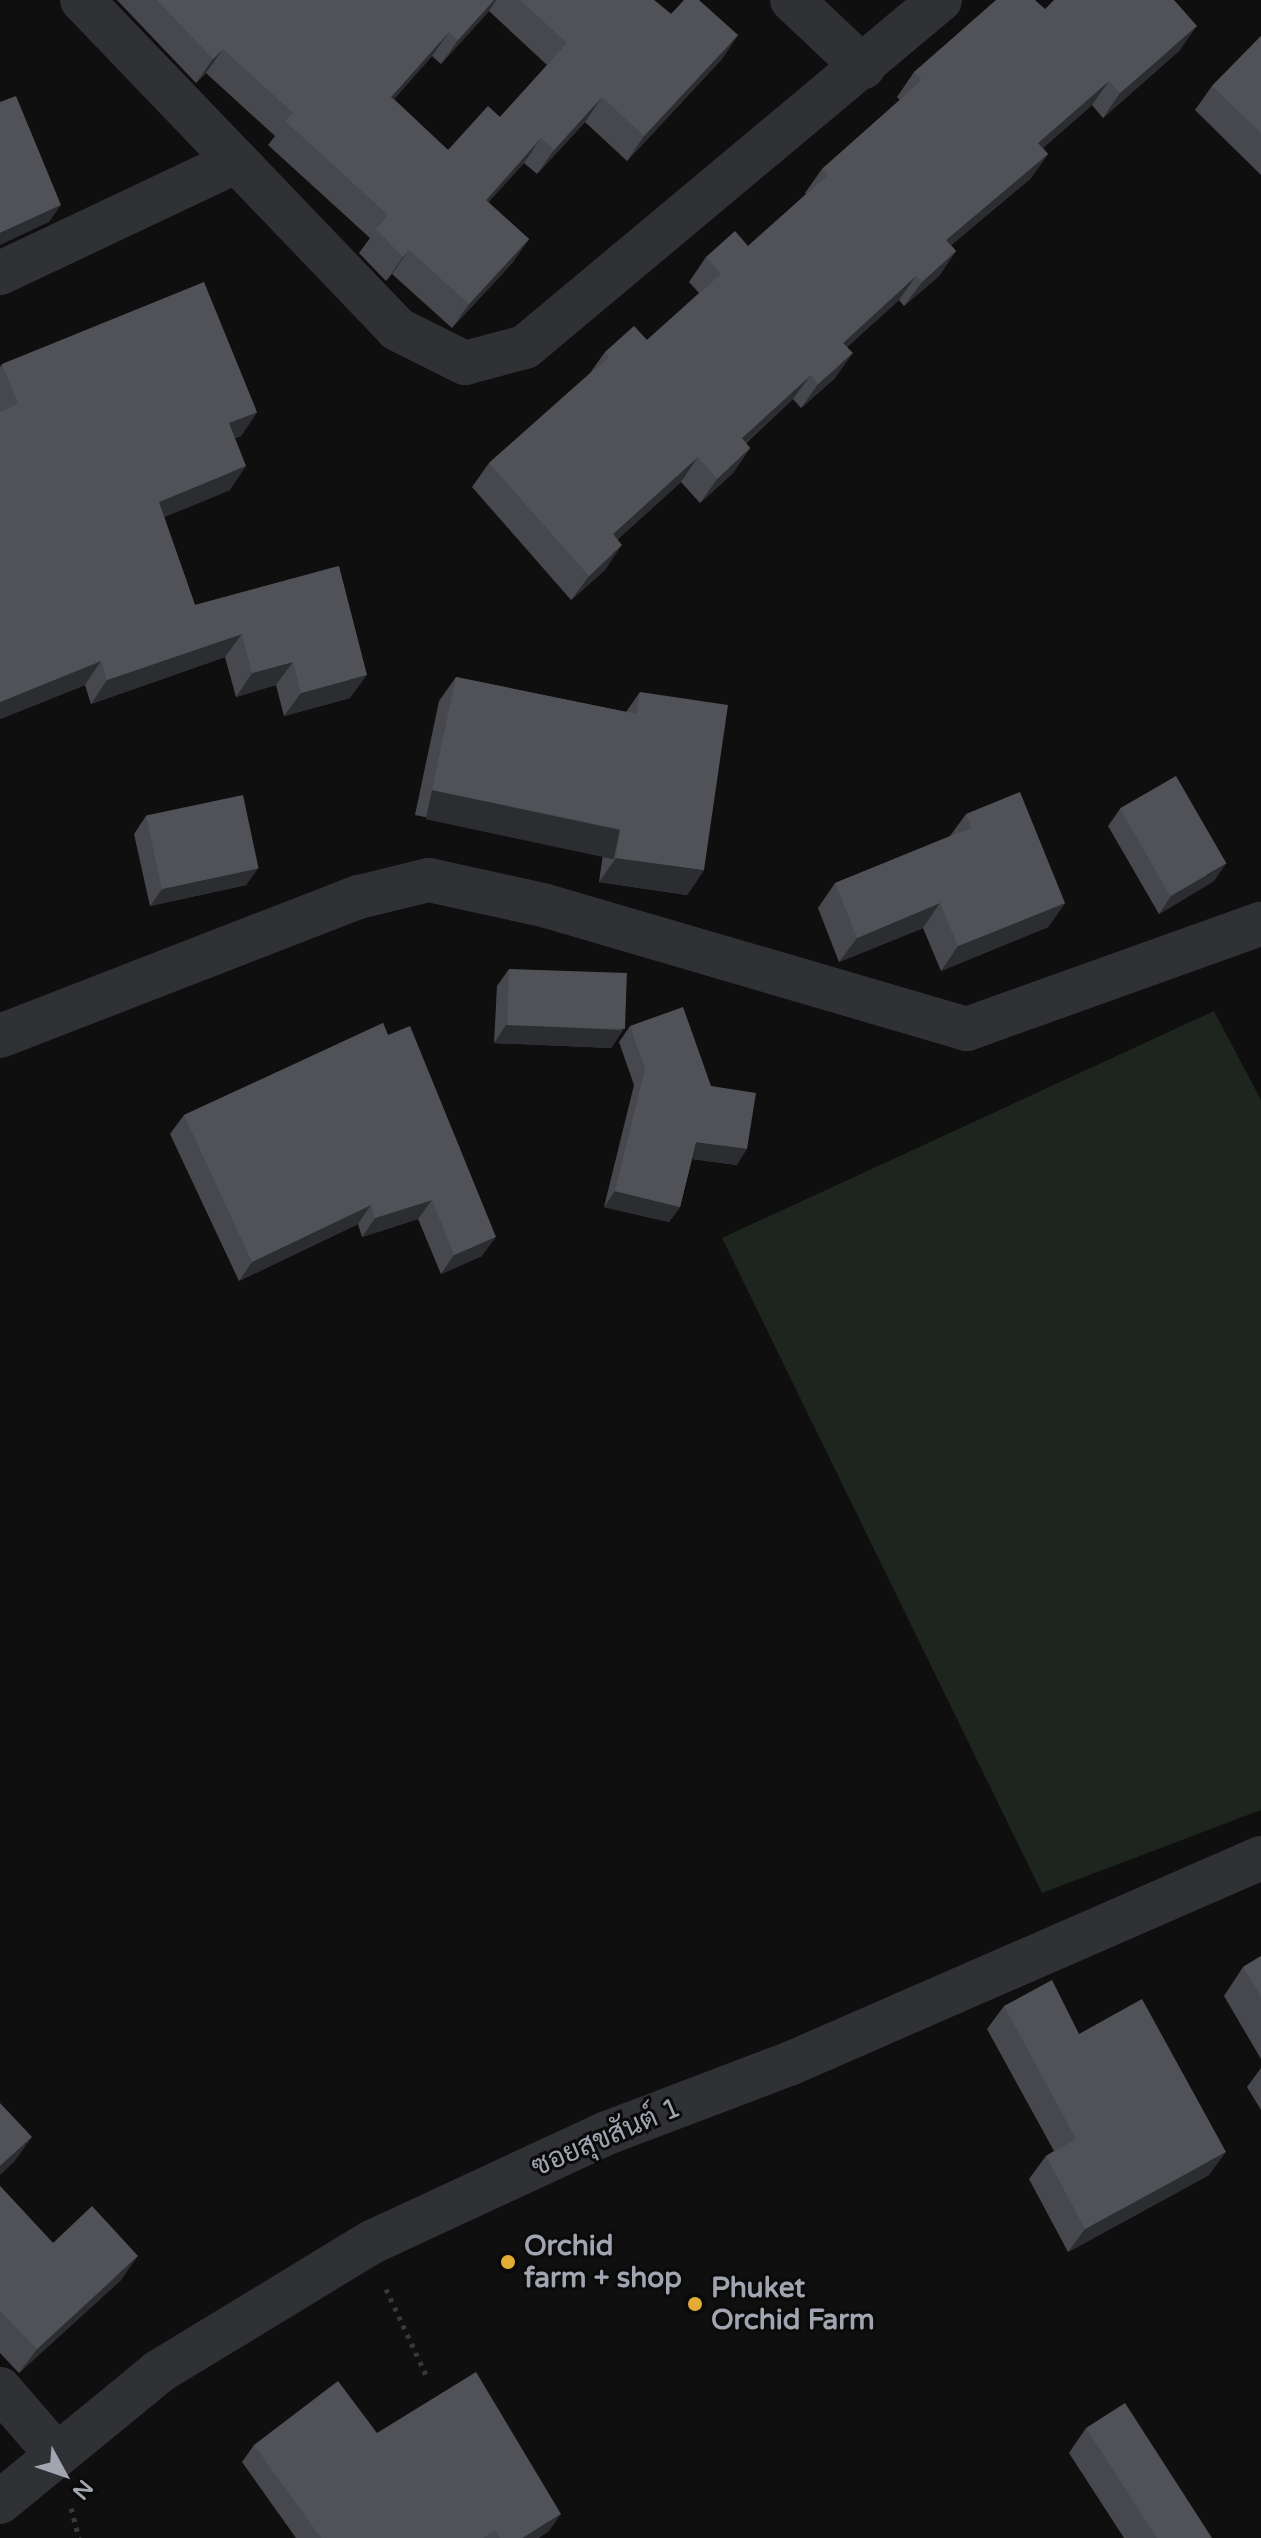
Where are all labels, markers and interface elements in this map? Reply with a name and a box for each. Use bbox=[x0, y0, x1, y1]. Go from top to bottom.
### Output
street label: ซอยสุขสันต์ 1 bbox=[526, 2091, 686, 2183]
place label: Orchid farm + shop bbox=[524, 2229, 682, 2295]
marker: Orchid farm + shop bbox=[499, 2253, 517, 2271]
place label: Phuket Orchid Farm bbox=[711, 2271, 875, 2337]
marker: Phuket Orchid Farm bbox=[686, 2295, 704, 2313]
north arrow bbox=[24, 2434, 104, 2514]
text: N bbox=[67, 2474, 98, 2505]

